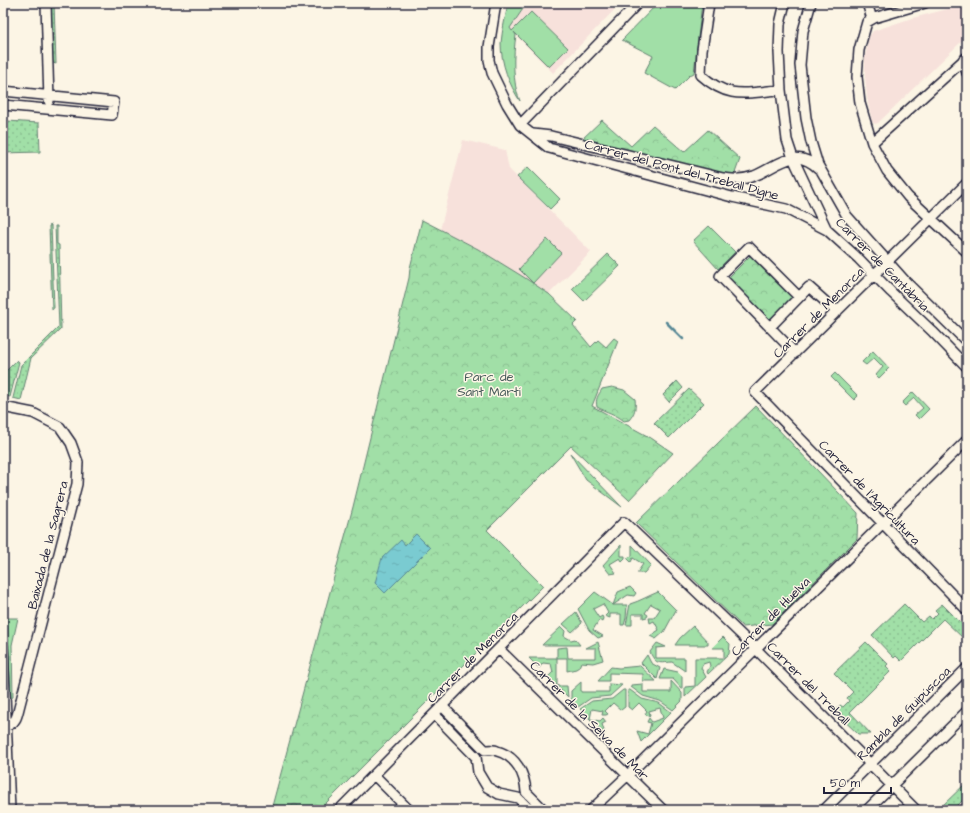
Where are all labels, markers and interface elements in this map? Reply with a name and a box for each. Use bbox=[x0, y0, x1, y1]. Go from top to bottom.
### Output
street label: Carrer del Pont del Treball Digne bbox=[582, 135, 781, 206]
street label: Carrer de Cantàbria bbox=[831, 214, 933, 316]
street label: Carrer de Menorca bbox=[769, 263, 869, 362]
park label: Parc de Sant Martí bbox=[457, 368, 521, 401]
street label: Carrer de l'Agricultura bbox=[814, 436, 924, 550]
street label: Baixada de la Sagrera bbox=[23, 479, 74, 611]
street label: Carrer de Huelva bbox=[727, 573, 815, 660]
street label: Carrer de Menorca bbox=[423, 608, 523, 707]
street label: Carrer del Treball bbox=[763, 638, 854, 729]
street label: Carrer de la Selva de Mar bbox=[526, 657, 653, 784]
street label: Rambla de Guipúscoa bbox=[853, 662, 955, 765]
scale bar bbox=[824, 769, 891, 795]
text: 50 m bbox=[830, 775, 861, 792]

